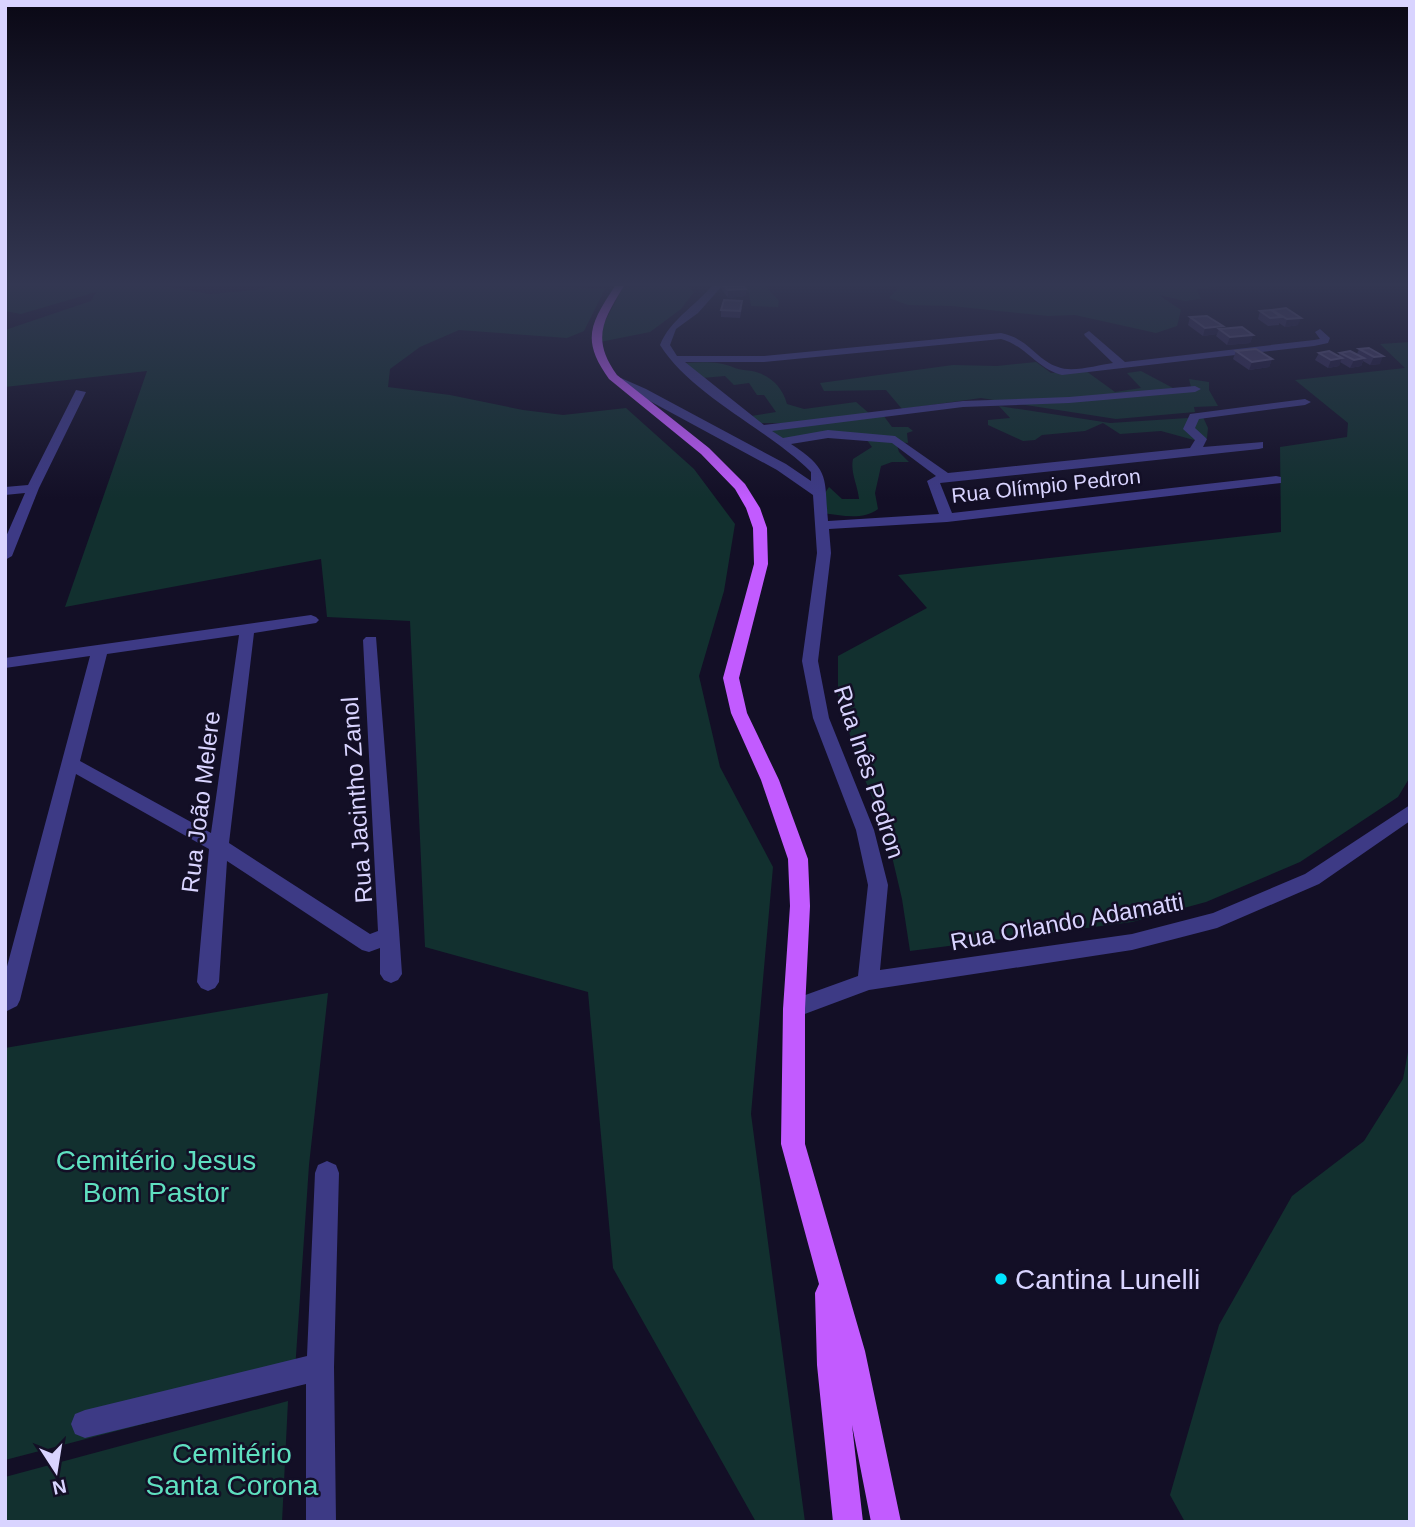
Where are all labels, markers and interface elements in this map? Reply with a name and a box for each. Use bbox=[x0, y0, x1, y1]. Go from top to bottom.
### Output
street label: Rua Olímpio Pedron bbox=[950, 464, 1142, 507]
street label: Rua Inês Pedron bbox=[829, 682, 910, 862]
street label: Rua Jacintho Zanol bbox=[336, 696, 377, 904]
street label: Rua João Melere bbox=[176, 710, 225, 894]
street label: Rua Orlando Adamatti bbox=[948, 888, 1186, 955]
park label: Cemitério Jesus Bom Pastor bbox=[56, 1145, 256, 1208]
place label: Cantina Lunelli bbox=[1015, 1264, 1200, 1295]
marker: Cantina Lunelli bbox=[993, 1271, 1009, 1287]
north arrow bbox=[21, 1436, 91, 1506]
park label: Cemitério Santa Corona bbox=[146, 1438, 319, 1501]
text: N bbox=[51, 1475, 68, 1499]

